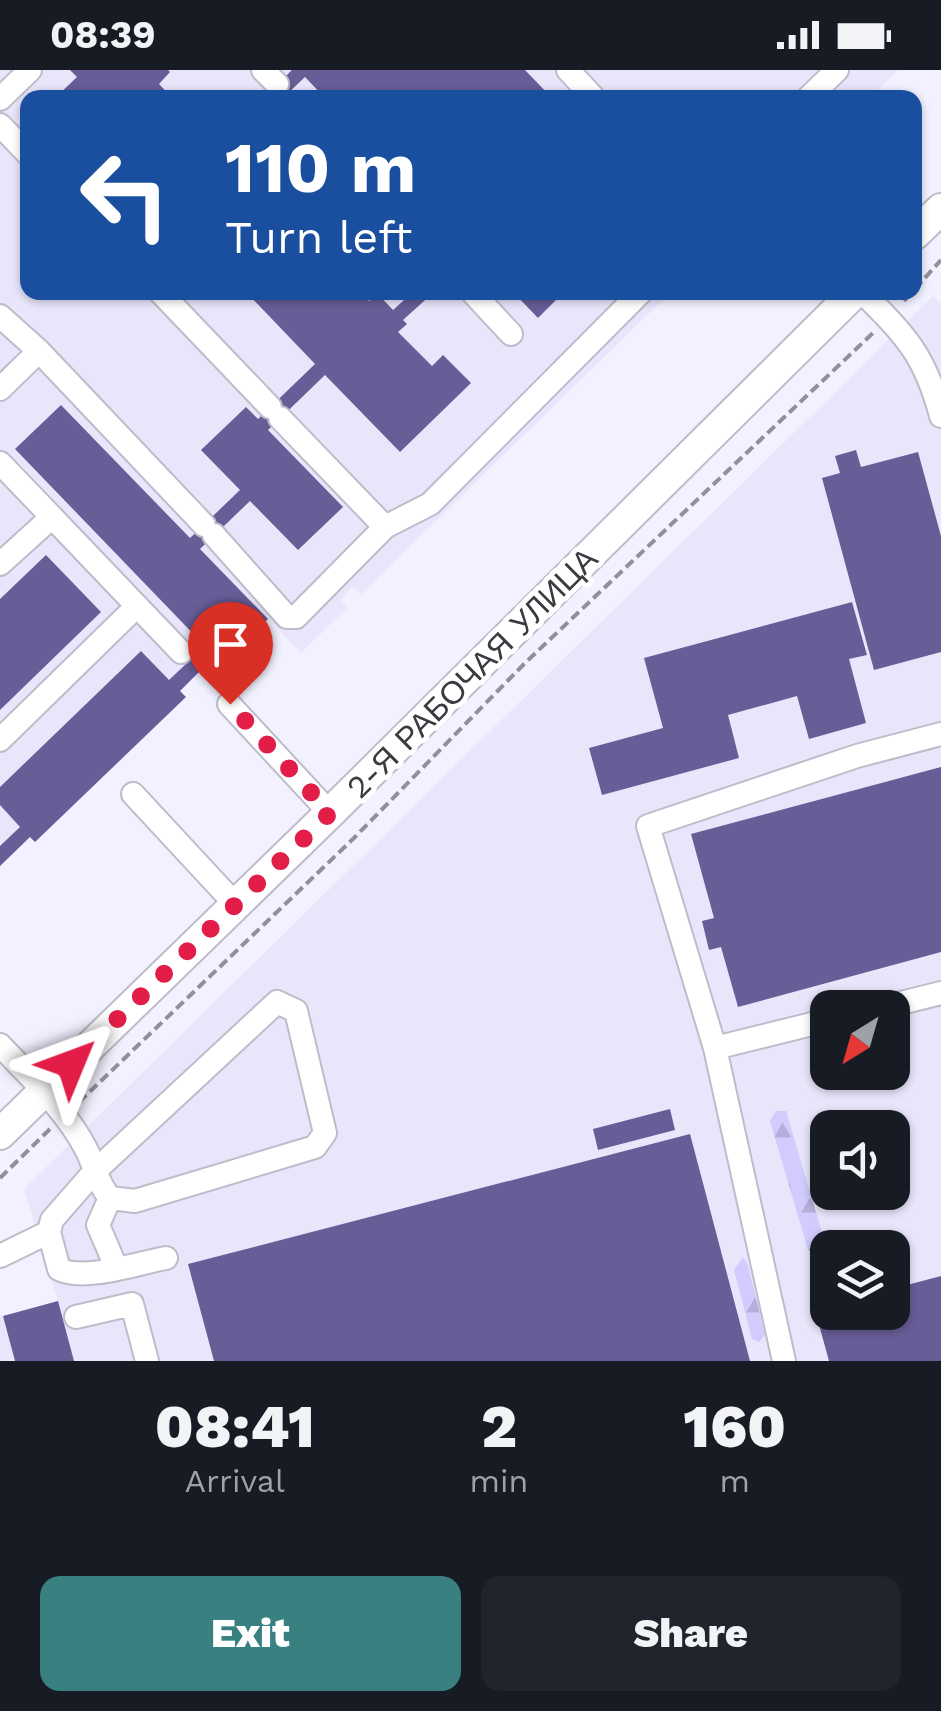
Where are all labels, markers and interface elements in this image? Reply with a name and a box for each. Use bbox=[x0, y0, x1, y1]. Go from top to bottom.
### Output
text: 08:39 bbox=[50, 13, 156, 57]
text: 110 m bbox=[225, 127, 416, 209]
icon: left bbox=[60, 130, 190, 260]
text: Turn left bbox=[225, 211, 412, 264]
street label: 2-Я РАБОЧАЯ УЛИЦА bbox=[339, 539, 606, 806]
pin bbox=[188, 602, 273, 705]
icon: arrive bbox=[203, 617, 258, 672]
north arrow bbox=[810, 990, 910, 1090]
map controls bbox=[810, 990, 910, 1330]
position arrow bbox=[19, 1012, 123, 1116]
button: sound bbox=[810, 1110, 910, 1210]
button: layers bbox=[810, 1230, 910, 1330]
text: 08:41 bbox=[155, 1391, 315, 1462]
text: 2 bbox=[481, 1391, 517, 1462]
text: 160 bbox=[683, 1391, 786, 1462]
text: Arrival bbox=[185, 1462, 285, 1500]
text: min bbox=[470, 1462, 528, 1500]
text: m bbox=[719, 1462, 750, 1500]
button: Exit bbox=[40, 1576, 461, 1691]
button: Share bbox=[481, 1576, 901, 1691]

